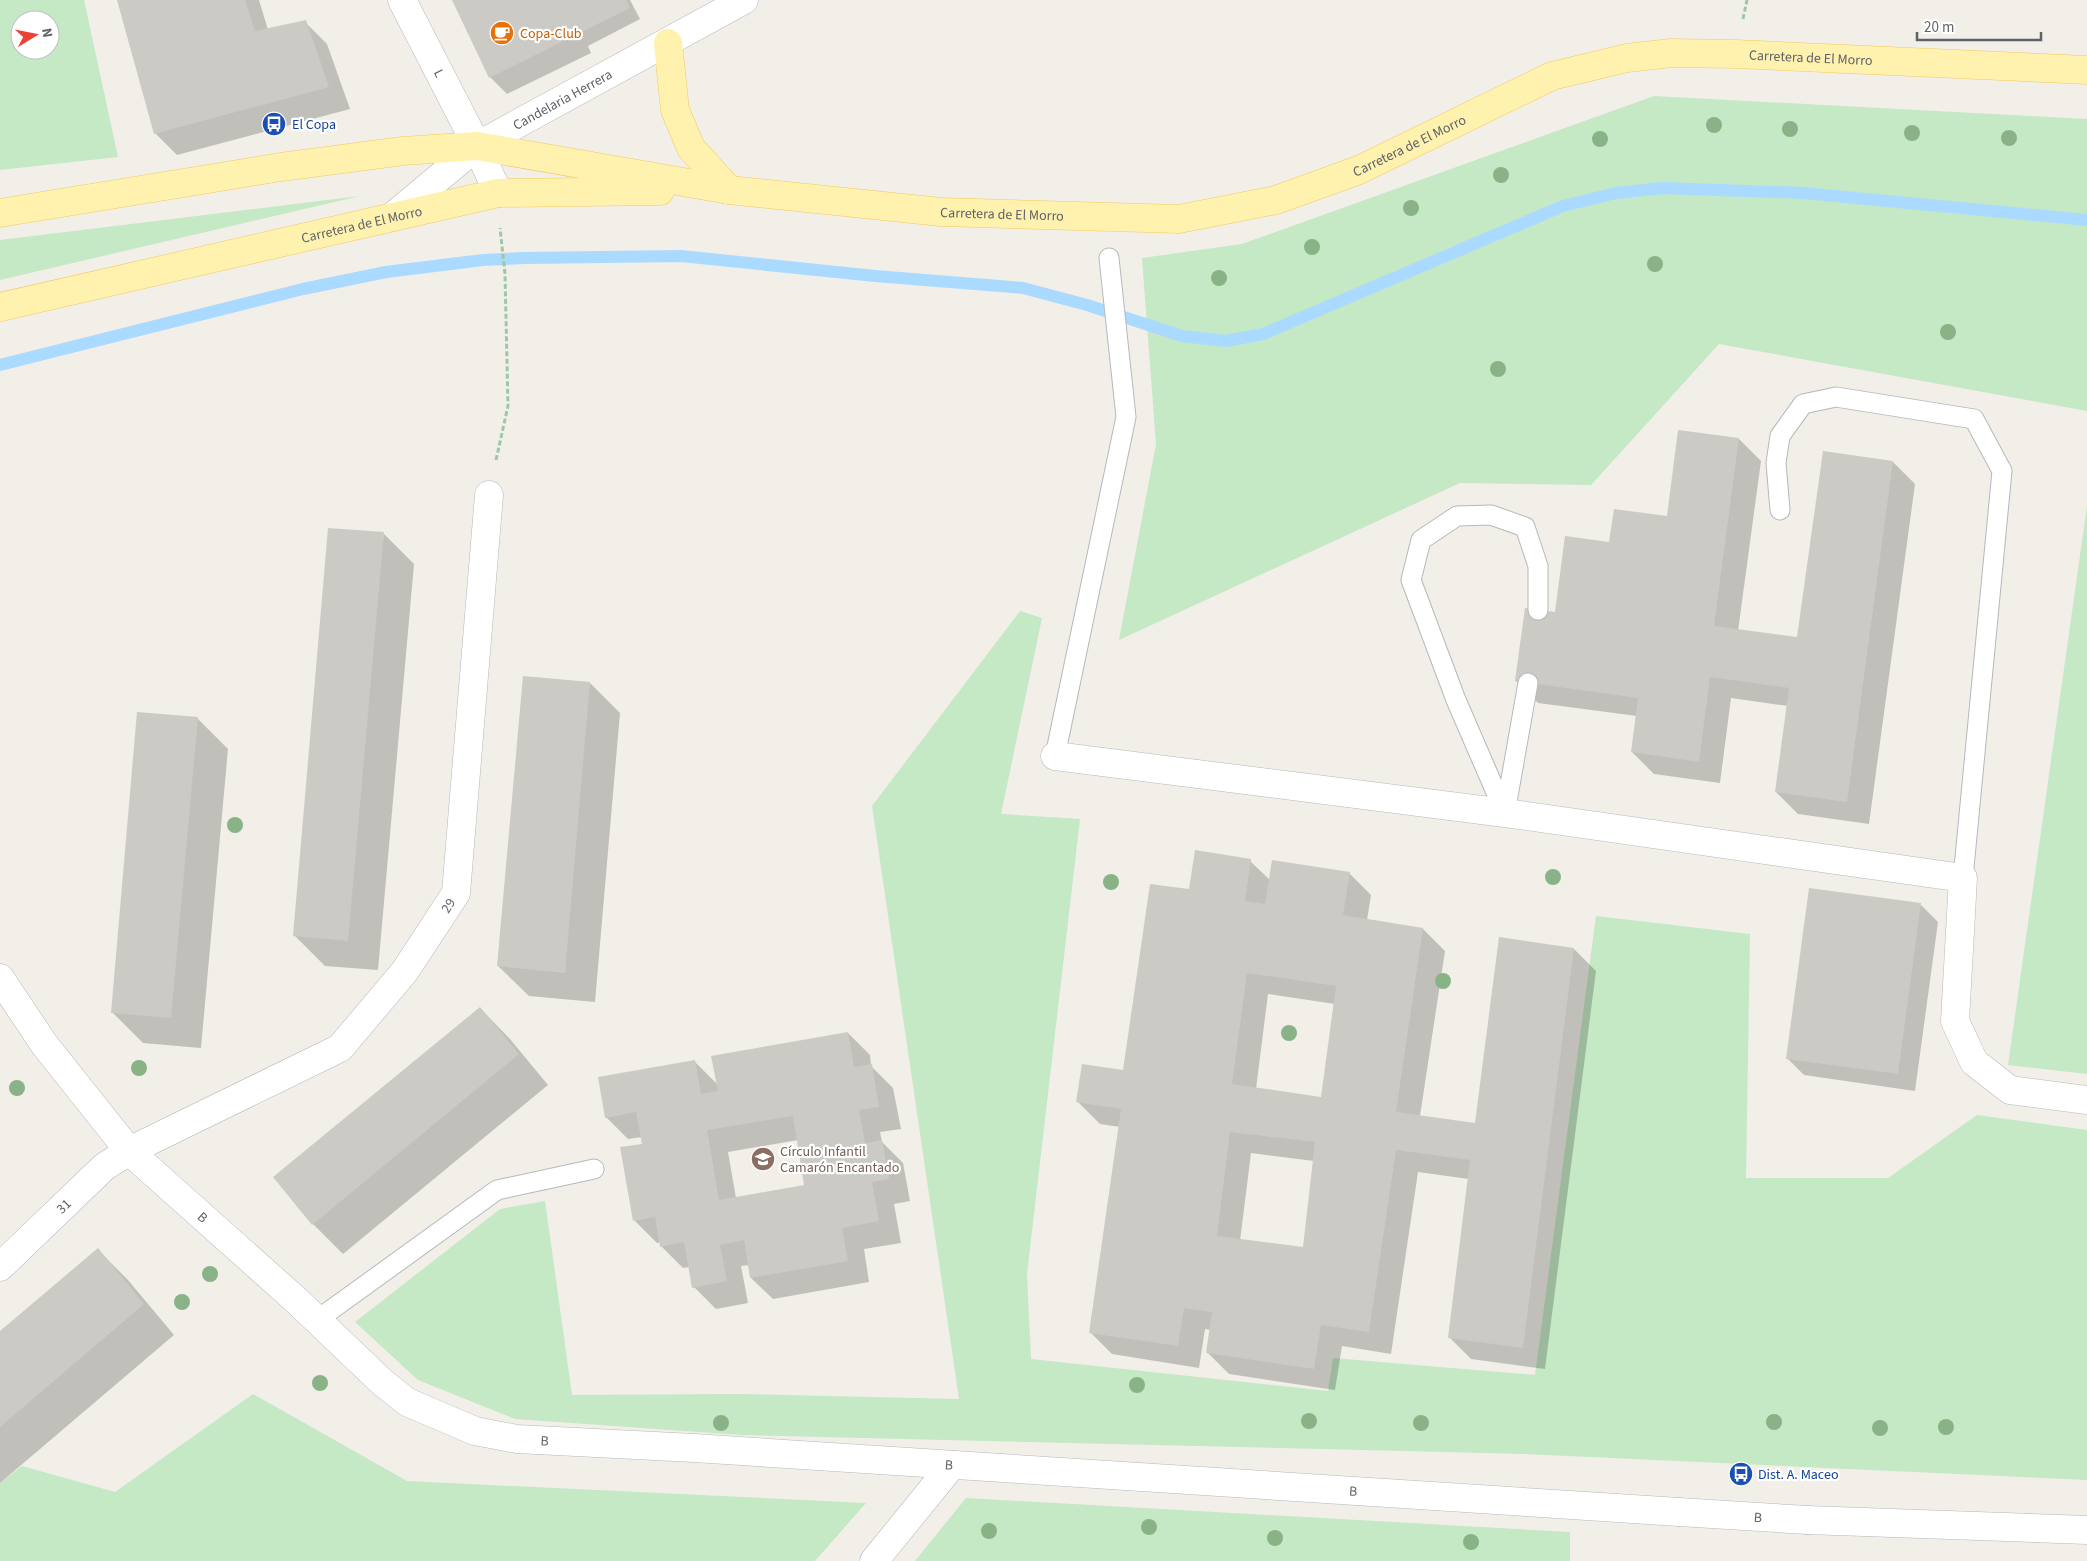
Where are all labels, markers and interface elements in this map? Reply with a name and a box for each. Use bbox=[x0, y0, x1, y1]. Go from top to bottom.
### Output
north arrow bbox=[10, 10, 60, 60]
scale bar bbox=[1917, 10, 2041, 42]
text: 20 m bbox=[1924, 17, 1954, 38]
cafe icon: Copa-Club bbox=[489, 20, 515, 46]
place label: Copa-Club bbox=[520, 24, 582, 44]
text: N bbox=[36, 27, 57, 39]
street label: Carretera de El Morro bbox=[1748, 46, 1873, 71]
street label: Candelaria Herrera bbox=[510, 65, 616, 136]
street label: L bbox=[428, 66, 449, 81]
street label: Carretera de El Morro bbox=[1350, 110, 1470, 182]
bus stop icon: El Copa bbox=[261, 111, 287, 137]
place label: El Copa bbox=[292, 115, 336, 135]
street label: Carretera de El Morro bbox=[299, 202, 424, 249]
street label: Carretera de El Morro bbox=[940, 203, 1064, 227]
street label: 29 bbox=[437, 895, 461, 917]
place label: Círculo Infantil Camarón Encantado bbox=[780, 1142, 899, 1178]
school or university icon: Círculo Infantil Camarón Encantado bbox=[750, 1146, 776, 1172]
street label: 31 bbox=[52, 1195, 76, 1219]
street label: B bbox=[192, 1207, 212, 1228]
street label: B bbox=[540, 1431, 549, 1452]
street label: B bbox=[944, 1455, 954, 1476]
bus stop icon: Dist. A. Maceo bbox=[1728, 1461, 1754, 1487]
place label: Dist. A. Maceo bbox=[1758, 1465, 1839, 1485]
street label: B bbox=[1348, 1482, 1358, 1502]
street label: B bbox=[1753, 1508, 1763, 1528]

